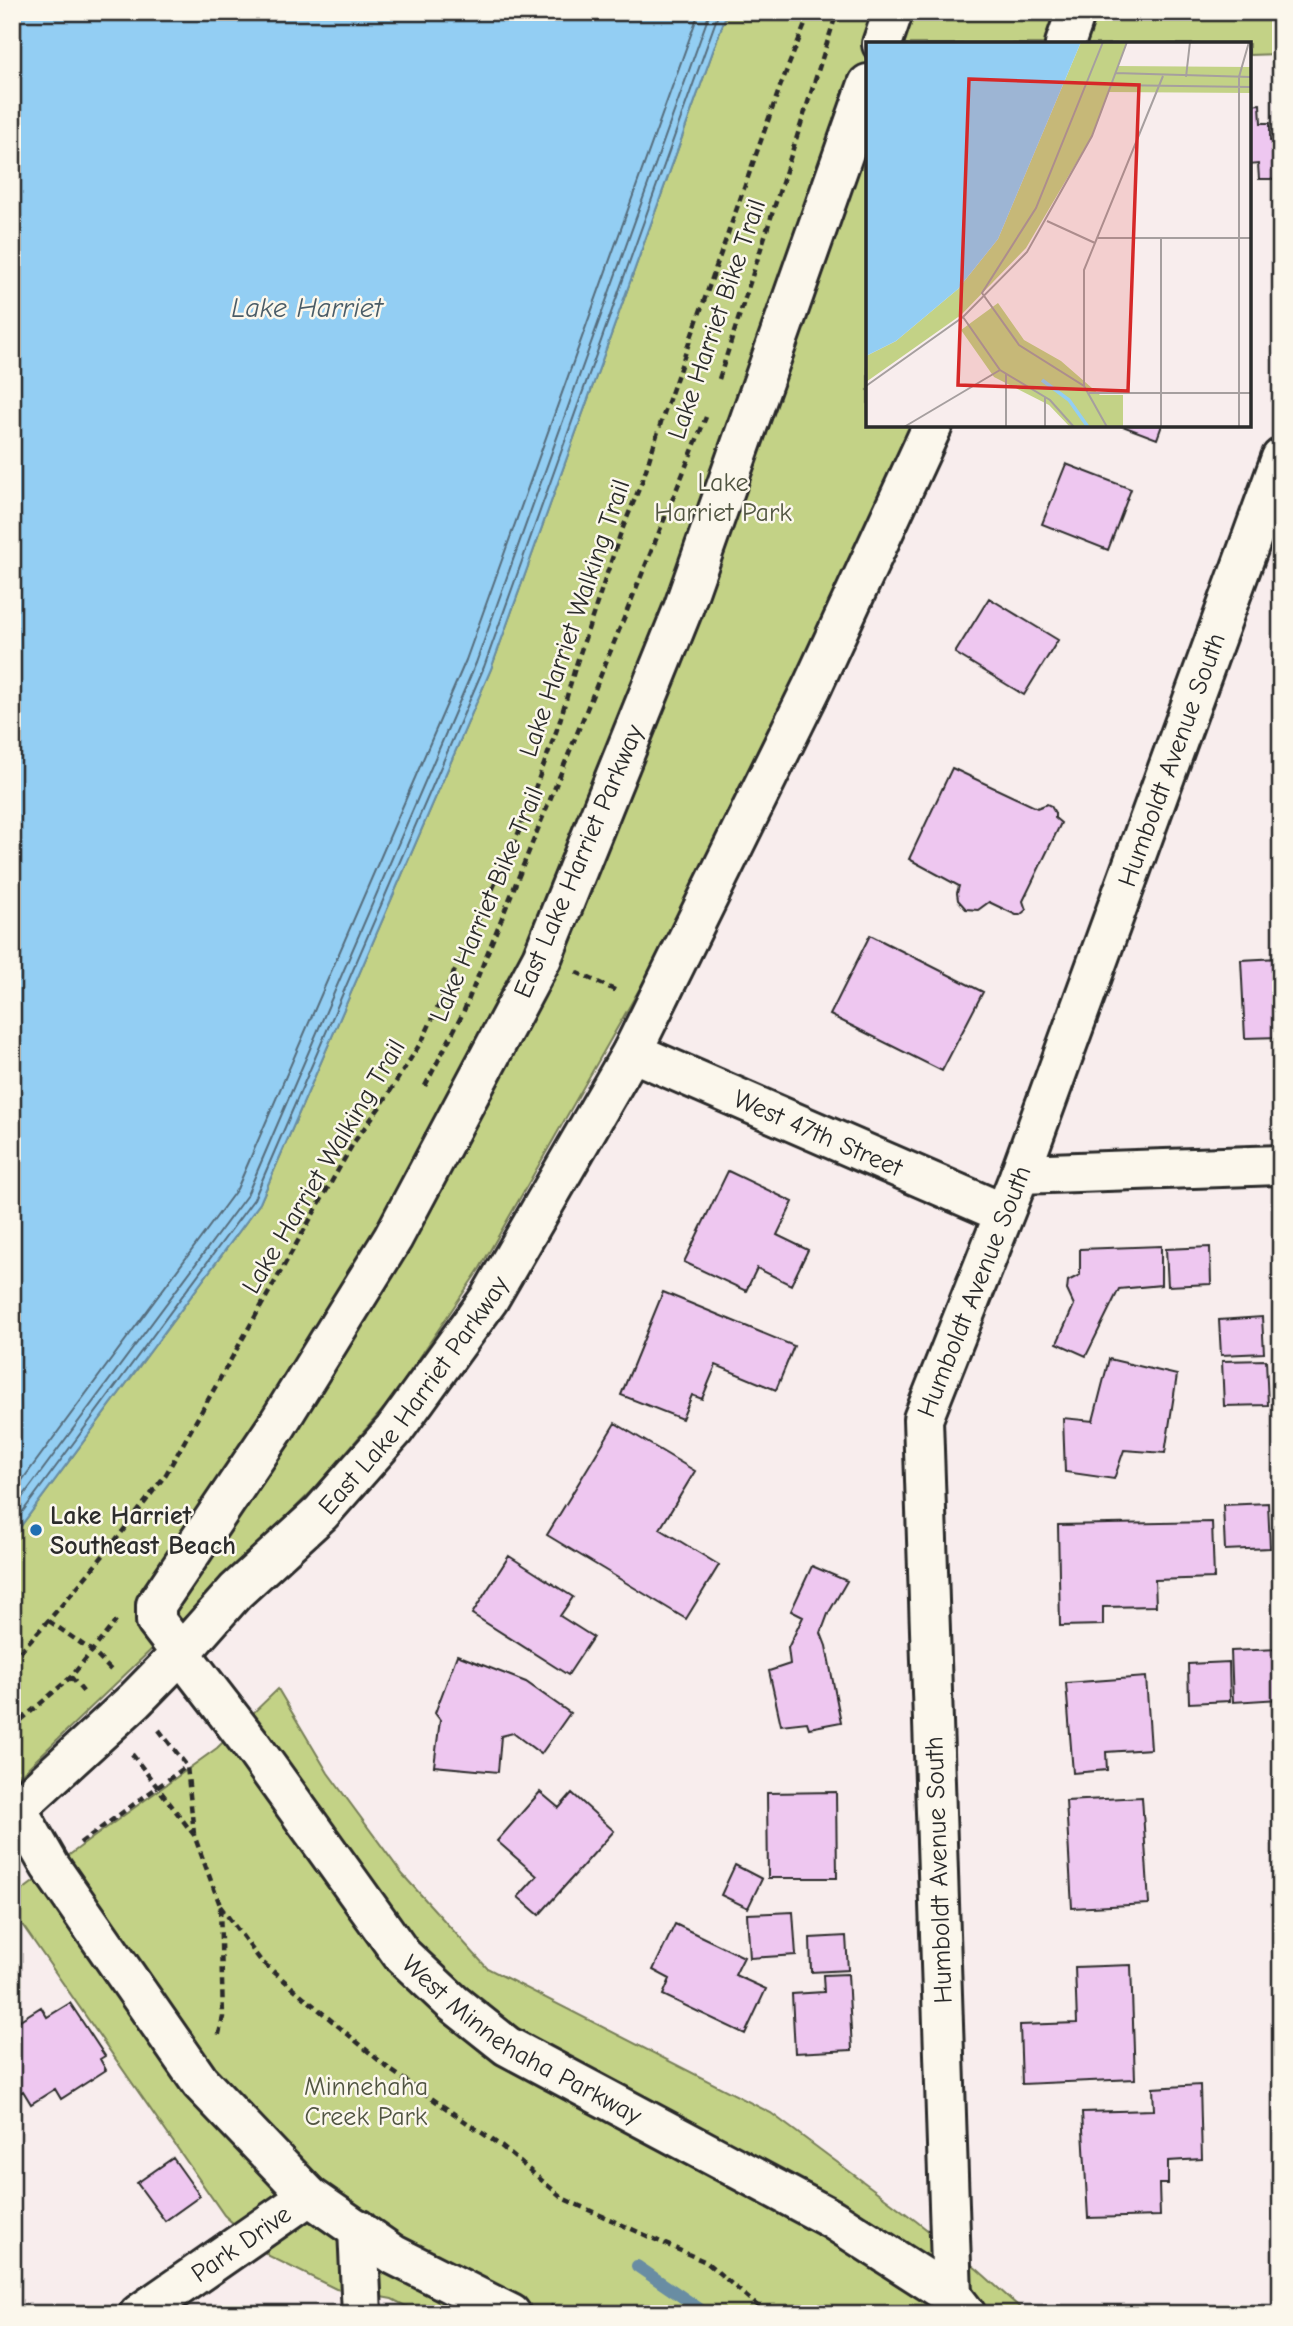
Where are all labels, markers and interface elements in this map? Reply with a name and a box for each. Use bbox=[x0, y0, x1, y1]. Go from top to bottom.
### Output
inset map bbox=[866, 42, 1251, 427]
street label: Lake Harriet Bike Trail bbox=[662, 195, 772, 443]
water label: Lake Harriet bbox=[231, 292, 385, 324]
park label: Lake Harriet Park bbox=[654, 468, 792, 528]
street label: Lake Harriet Walking Trail bbox=[513, 476, 637, 761]
street label: Humboldt Avenue South bbox=[1112, 629, 1232, 891]
street label: East Lake Harriet Parkway bbox=[508, 720, 650, 1002]
street label: Lake Harriet Bike Trail bbox=[424, 783, 550, 1026]
street label: Lake Harriet Walking Trail bbox=[236, 1034, 412, 1299]
street label: West 47th Street bbox=[729, 1084, 908, 1184]
street label: Humboldt Avenue South bbox=[911, 1162, 1038, 1421]
street label: East Lake Harriet Parkway bbox=[313, 1270, 515, 1521]
place label: Lake Harriet Southeast Beach bbox=[50, 1501, 236, 1561]
marker: Lake Harriet Southeast Beach bbox=[28, 1522, 44, 1538]
street label: Humboldt Avenue South bbox=[919, 1736, 959, 2004]
street label: West Minnehaha Parkway bbox=[395, 1949, 647, 2131]
park label: Minnehaha Creek Park bbox=[304, 2072, 428, 2132]
street label: Park Drive bbox=[186, 2199, 297, 2289]

